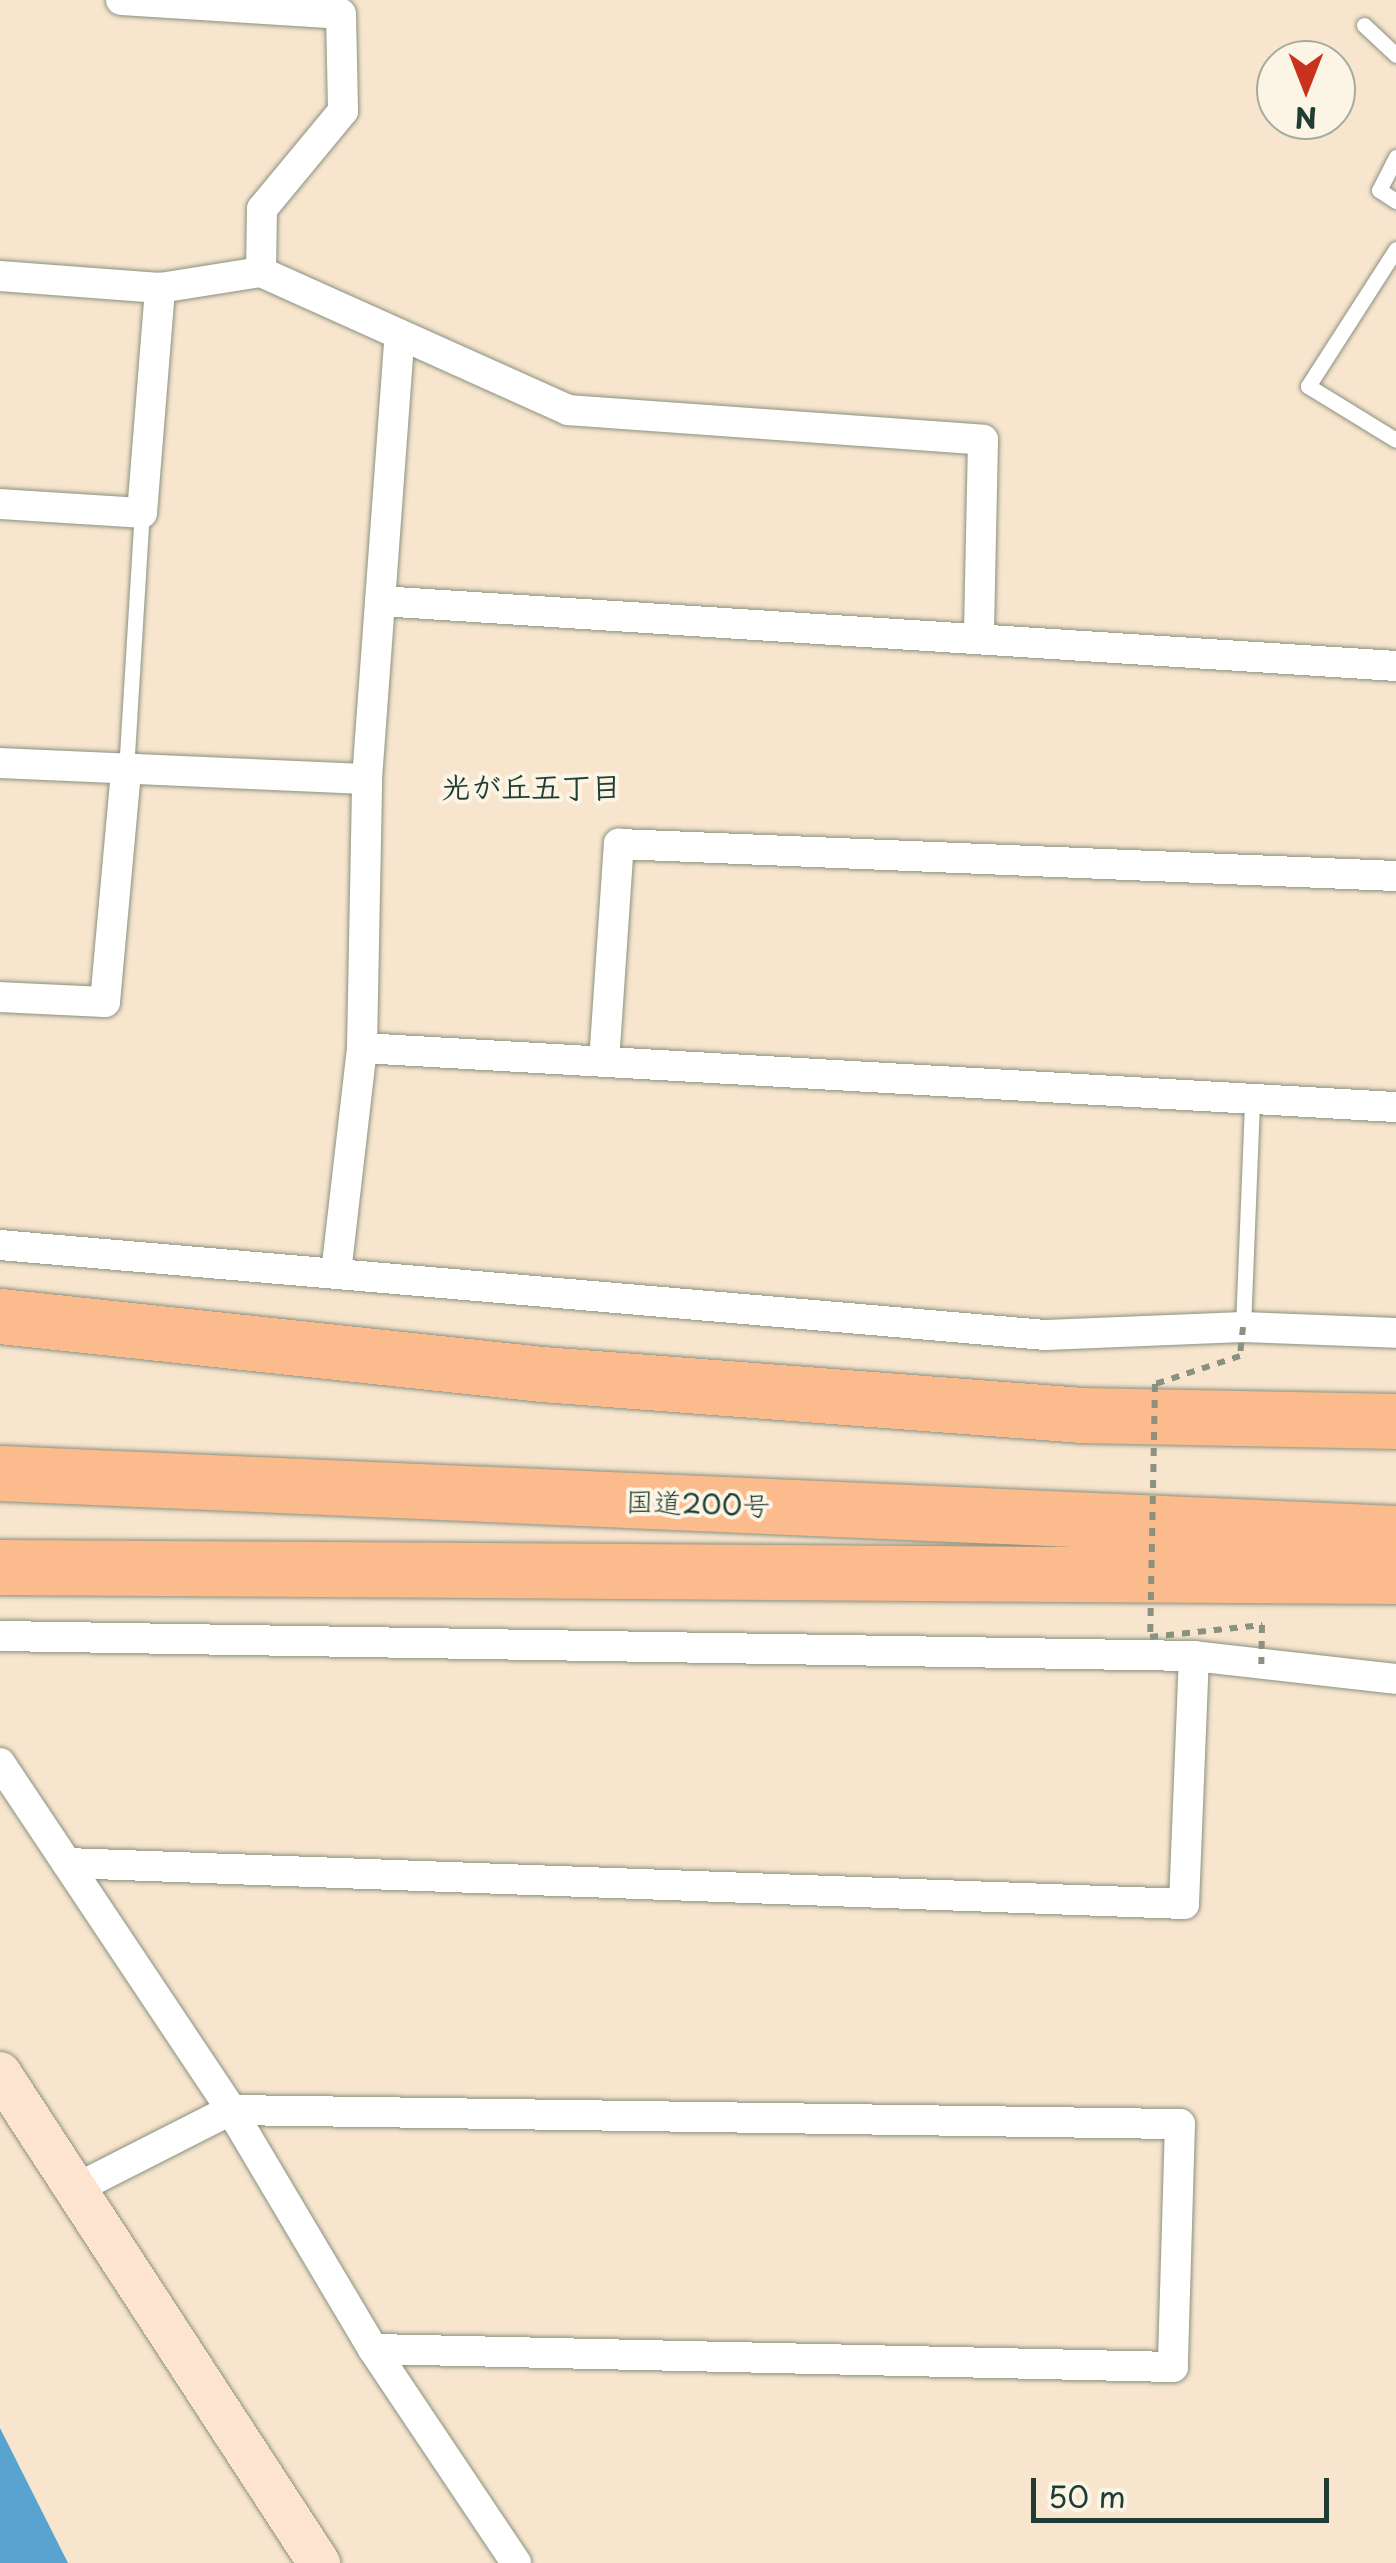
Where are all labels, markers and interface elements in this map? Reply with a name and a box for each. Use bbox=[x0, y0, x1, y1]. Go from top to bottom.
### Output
north arrow bbox=[1256, 40, 1356, 140]
text: N bbox=[1295, 97, 1317, 140]
district label: 光が丘五丁目 bbox=[441, 768, 621, 804]
street label: 国道200号 bbox=[625, 1484, 771, 1522]
scale bar bbox=[1036, 2458, 1334, 2520]
text: 50 m bbox=[1048, 2473, 1126, 2518]

